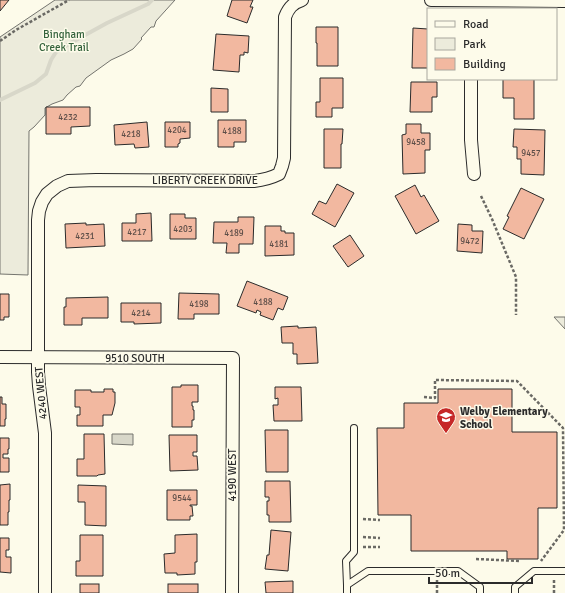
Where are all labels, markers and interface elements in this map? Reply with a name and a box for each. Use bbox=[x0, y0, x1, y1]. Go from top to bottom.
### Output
legend bbox=[427, 8, 557, 80]
text: Road bbox=[463, 17, 489, 32]
park label: Bingham Creek Trail bbox=[39, 28, 89, 54]
text: Park bbox=[463, 37, 486, 52]
text: Building bbox=[463, 57, 506, 72]
house number: 4232 bbox=[58, 112, 78, 123]
house number: 4204 bbox=[167, 125, 187, 136]
house number: 4188 bbox=[222, 126, 242, 137]
house number: 4218 bbox=[121, 129, 141, 140]
house number: 9458 bbox=[406, 137, 426, 148]
house number: 9457 bbox=[521, 148, 541, 159]
street label: LIBERTY CREEK DRIVE bbox=[152, 174, 258, 187]
house number: 4203 bbox=[173, 224, 193, 235]
house number: 4217 bbox=[127, 227, 147, 238]
house number: 4189 bbox=[224, 228, 244, 239]
house number: 4231 bbox=[75, 231, 95, 242]
house number: 9472 bbox=[460, 236, 480, 247]
house number: 4181 bbox=[269, 239, 289, 250]
house number: 4188 bbox=[253, 297, 273, 308]
house number: 4198 bbox=[189, 299, 209, 310]
house number: 4214 bbox=[131, 308, 151, 319]
street label: 9510 SOUTH bbox=[105, 352, 165, 365]
street label: 4240 WEST bbox=[32, 365, 50, 420]
place label: Welby Elementary School bbox=[460, 405, 548, 431]
school or university icon: Welby Elementary School bbox=[435, 406, 457, 434]
street label: 4190 WEST bbox=[226, 448, 239, 502]
house number: 9544 bbox=[172, 493, 192, 504]
scale bar bbox=[429, 559, 532, 585]
text: 50 m bbox=[435, 566, 460, 581]

